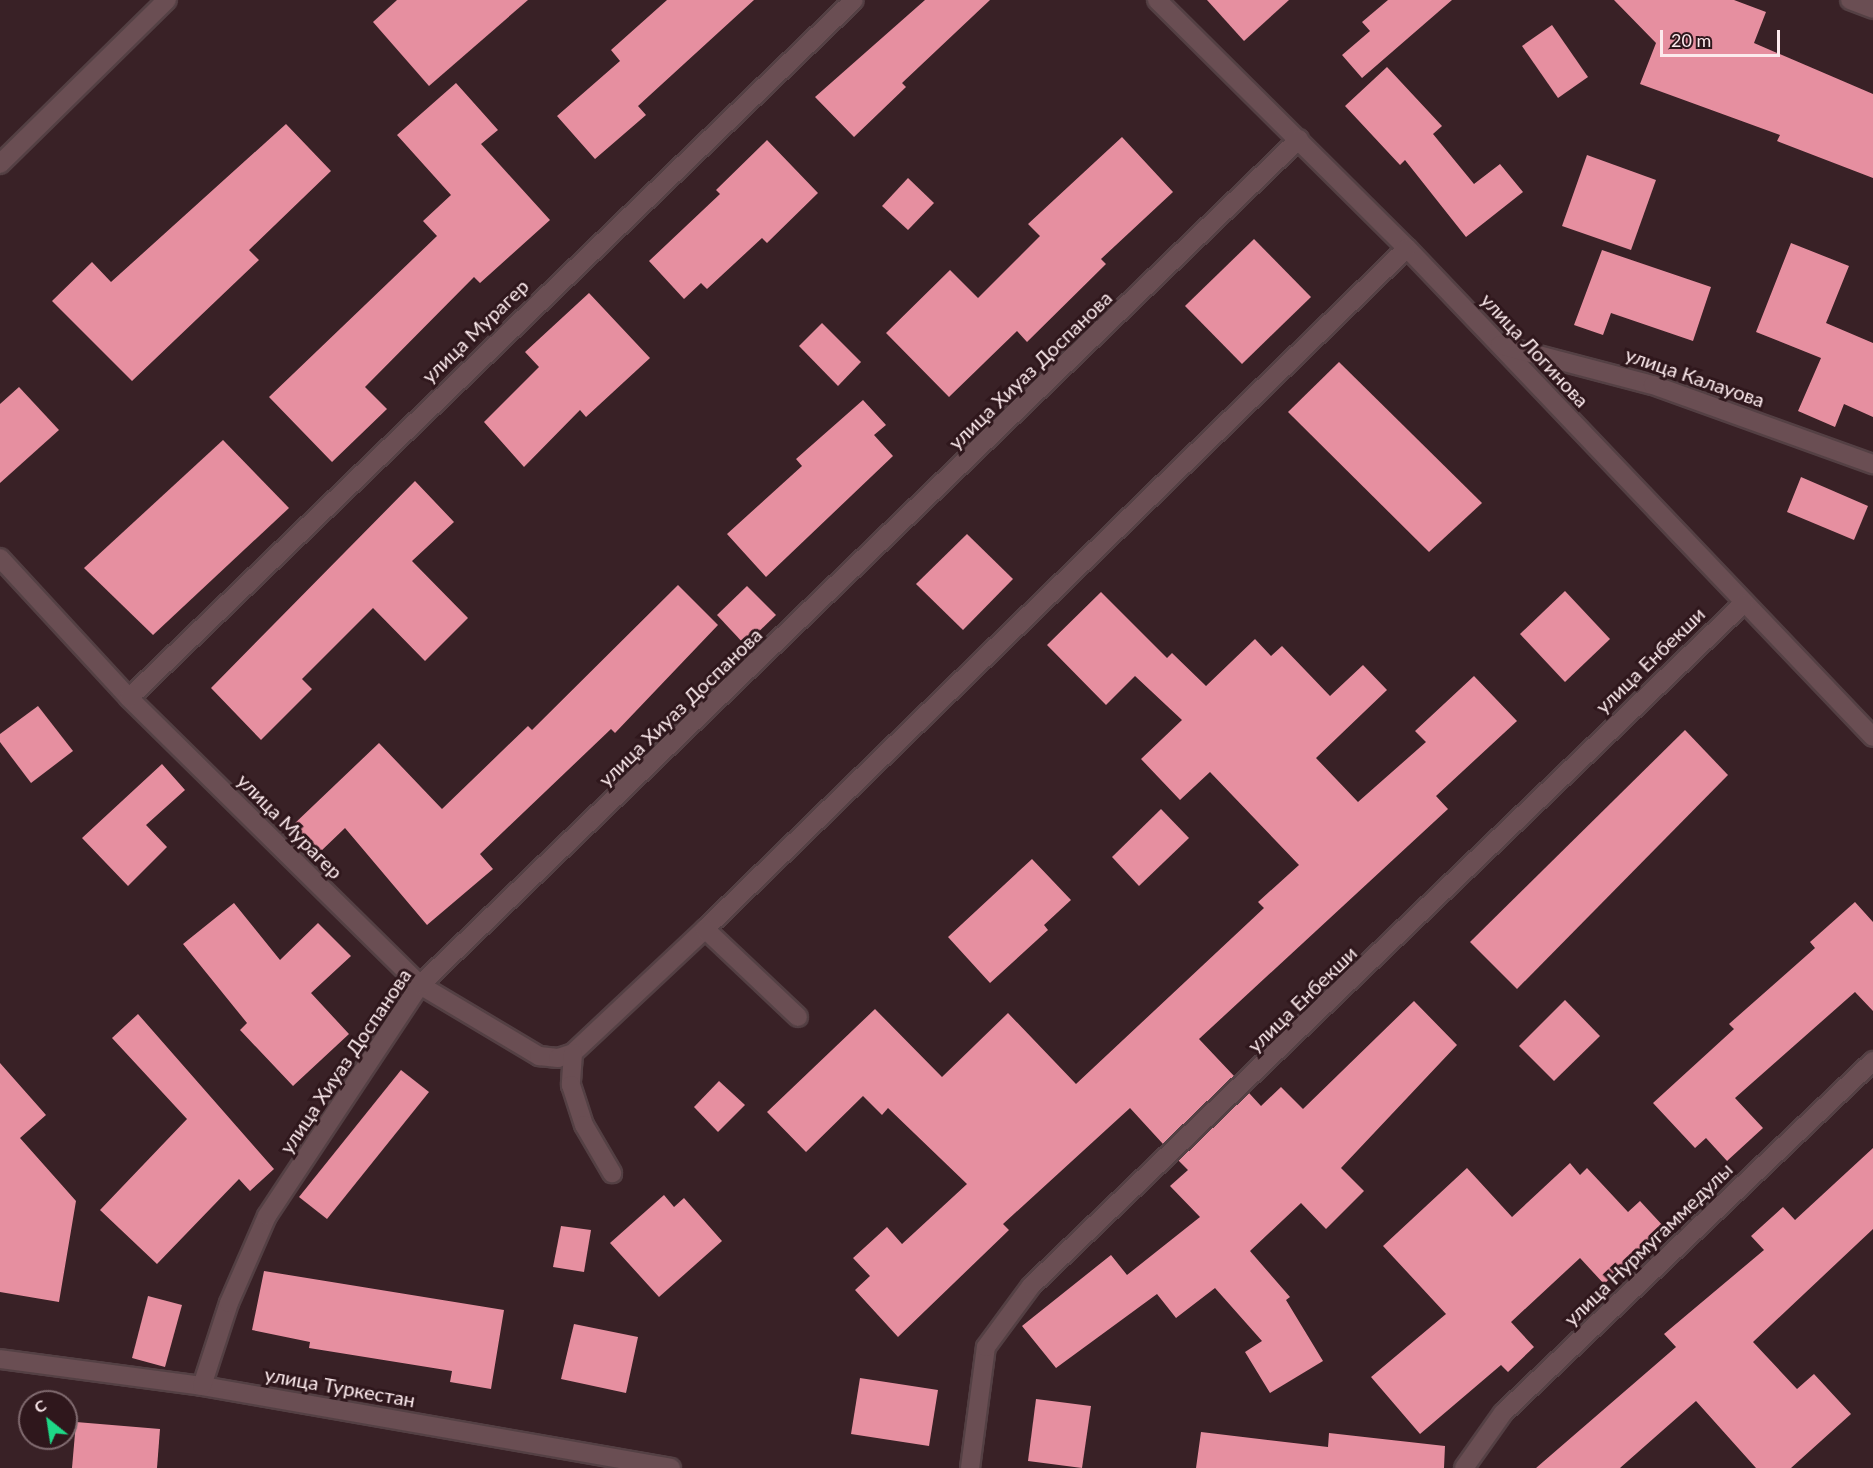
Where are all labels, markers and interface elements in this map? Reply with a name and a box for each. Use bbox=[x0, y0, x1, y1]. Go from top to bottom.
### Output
scale bar bbox=[1663, 18, 1783, 56]
text: 20 m bbox=[1671, 29, 1711, 51]
street label: улица Мурагер bbox=[417, 274, 533, 388]
street label: улица Хиуаз Доспанова bbox=[943, 286, 1117, 454]
street label: улица Логинова bbox=[1476, 288, 1594, 412]
street label: улица Калауова bbox=[1622, 342, 1768, 412]
street label: улица Енбекши bbox=[1590, 602, 1710, 718]
street label: улица Хиуаз Доспанова bbox=[593, 623, 767, 791]
street label: улица Мурагер bbox=[232, 768, 348, 884]
street label: улица Енбекши bbox=[1242, 941, 1362, 1057]
street label: улица Хиуаз Доспанова bbox=[274, 964, 416, 1158]
street label: улица Нурмугаммедулы bbox=[1559, 1157, 1737, 1331]
street label: улица Туркестан bbox=[263, 1362, 417, 1412]
north arrow bbox=[18, 1390, 78, 1450]
text: С bbox=[30, 1395, 49, 1417]

